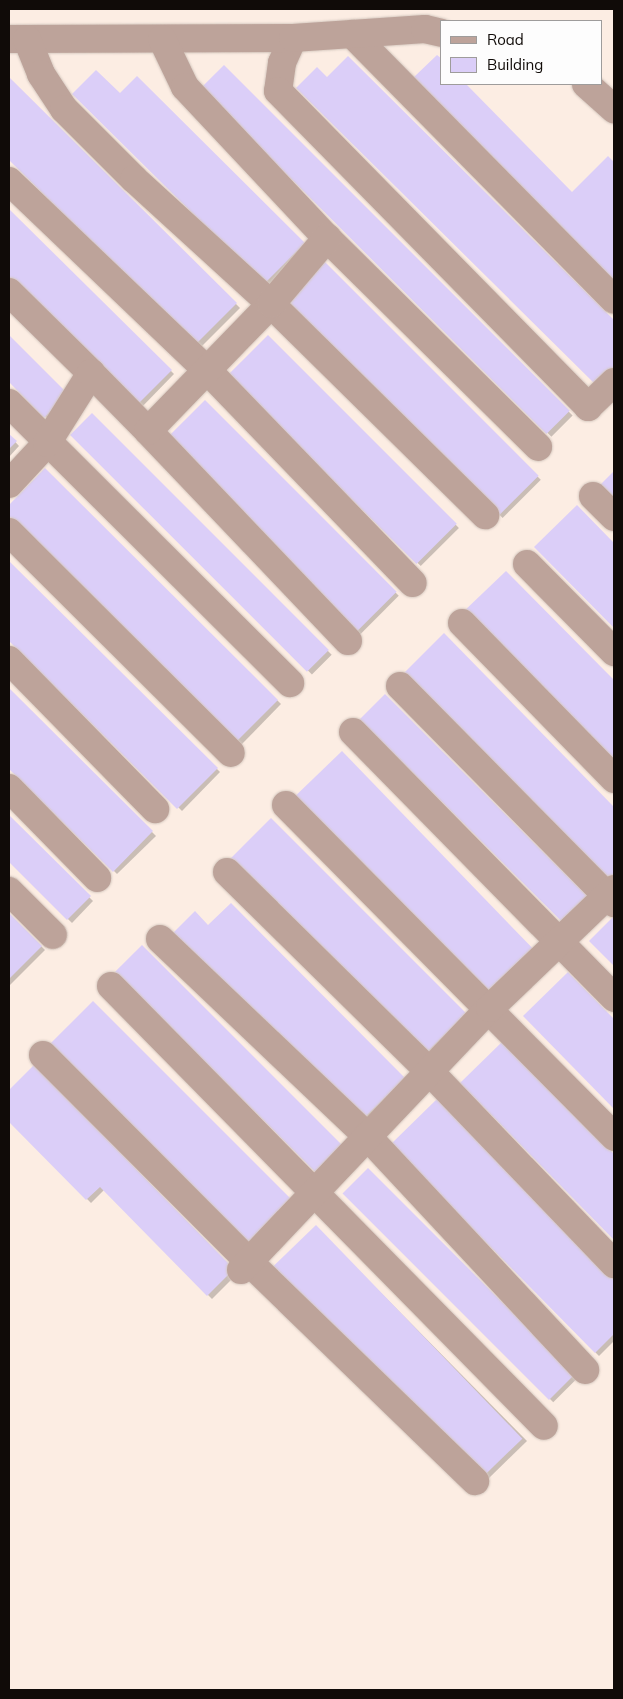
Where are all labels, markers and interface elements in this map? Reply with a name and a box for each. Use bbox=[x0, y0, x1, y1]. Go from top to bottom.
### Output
legend bbox=[440, 20, 603, 85]
text: Road bbox=[487, 30, 524, 49]
text: Building bbox=[487, 55, 543, 74]

